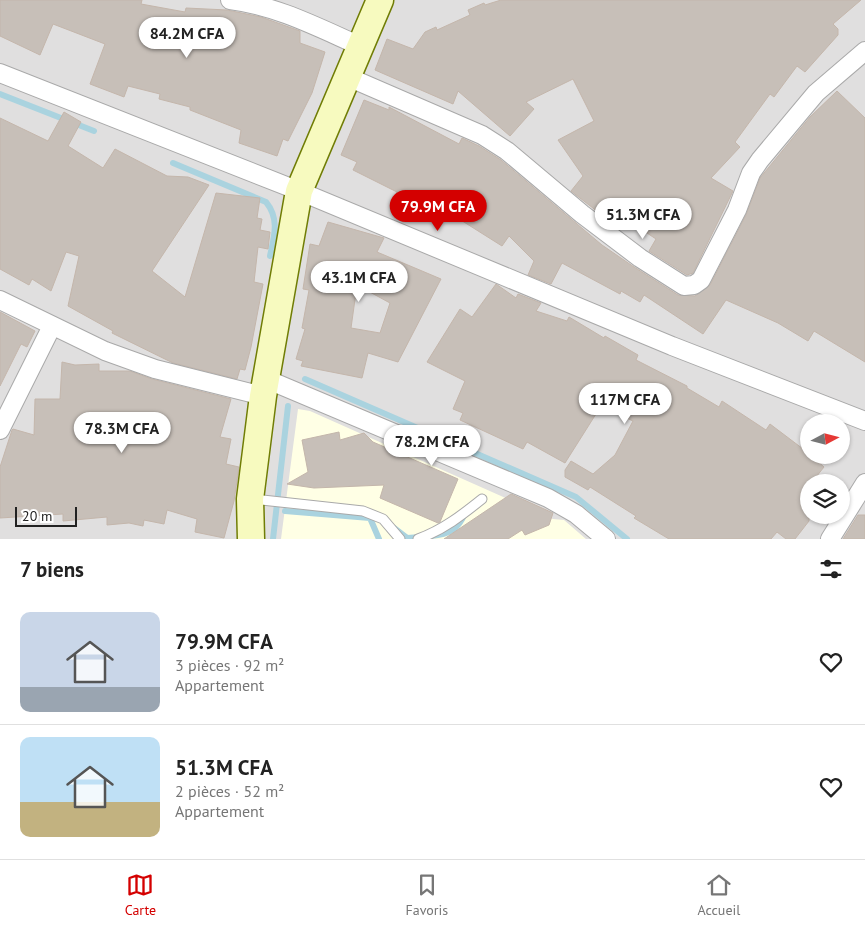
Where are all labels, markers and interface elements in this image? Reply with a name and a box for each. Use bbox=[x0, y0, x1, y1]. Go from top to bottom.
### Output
pin: 84.2M CFA bbox=[130, 17, 244, 59]
text: 84.2M CFA bbox=[150, 23, 224, 43]
pin: 79.9M CFA bbox=[381, 190, 495, 232]
text: 79.9M CFA bbox=[401, 196, 475, 216]
pin: 51.3M CFA bbox=[586, 198, 700, 240]
text: 51.3M CFA bbox=[606, 204, 680, 224]
pin: 43.1M CFA bbox=[302, 260, 416, 303]
text: 43.1M CFA bbox=[322, 267, 396, 287]
pin: 117M CFA bbox=[573, 382, 677, 425]
text: 117M CFA bbox=[590, 389, 660, 409]
pin: 78.3M CFA bbox=[65, 412, 179, 454]
north arrow bbox=[800, 414, 850, 464]
map controls bbox=[800, 414, 850, 524]
text: 78.3M CFA bbox=[85, 418, 159, 438]
pin: 78.2M CFA bbox=[375, 424, 489, 467]
text: 78.2M CFA bbox=[395, 431, 469, 451]
button: layers bbox=[800, 474, 850, 524]
scale bar bbox=[15, 504, 78, 527]
text: 20 m bbox=[22, 507, 52, 525]
icon: filters bbox=[817, 555, 845, 583]
text: 7 biens bbox=[20, 556, 84, 583]
text: 79.9M CFA bbox=[175, 628, 273, 655]
icon: home bbox=[60, 632, 120, 692]
icon: heart bbox=[817, 648, 845, 676]
text: 3 pièces · 92 m² bbox=[175, 655, 284, 675]
text: Appartement bbox=[175, 675, 264, 695]
text: 51.3M CFA bbox=[175, 754, 273, 781]
icon: home bbox=[60, 757, 120, 817]
icon: heart bbox=[817, 773, 845, 801]
text: 2 pièces · 52 m² bbox=[175, 781, 284, 801]
text: Appartement bbox=[175, 801, 264, 821]
tab: Carte bbox=[125, 871, 156, 919]
tab: Favoris bbox=[406, 871, 448, 919]
tab: Accueil bbox=[698, 871, 740, 919]

